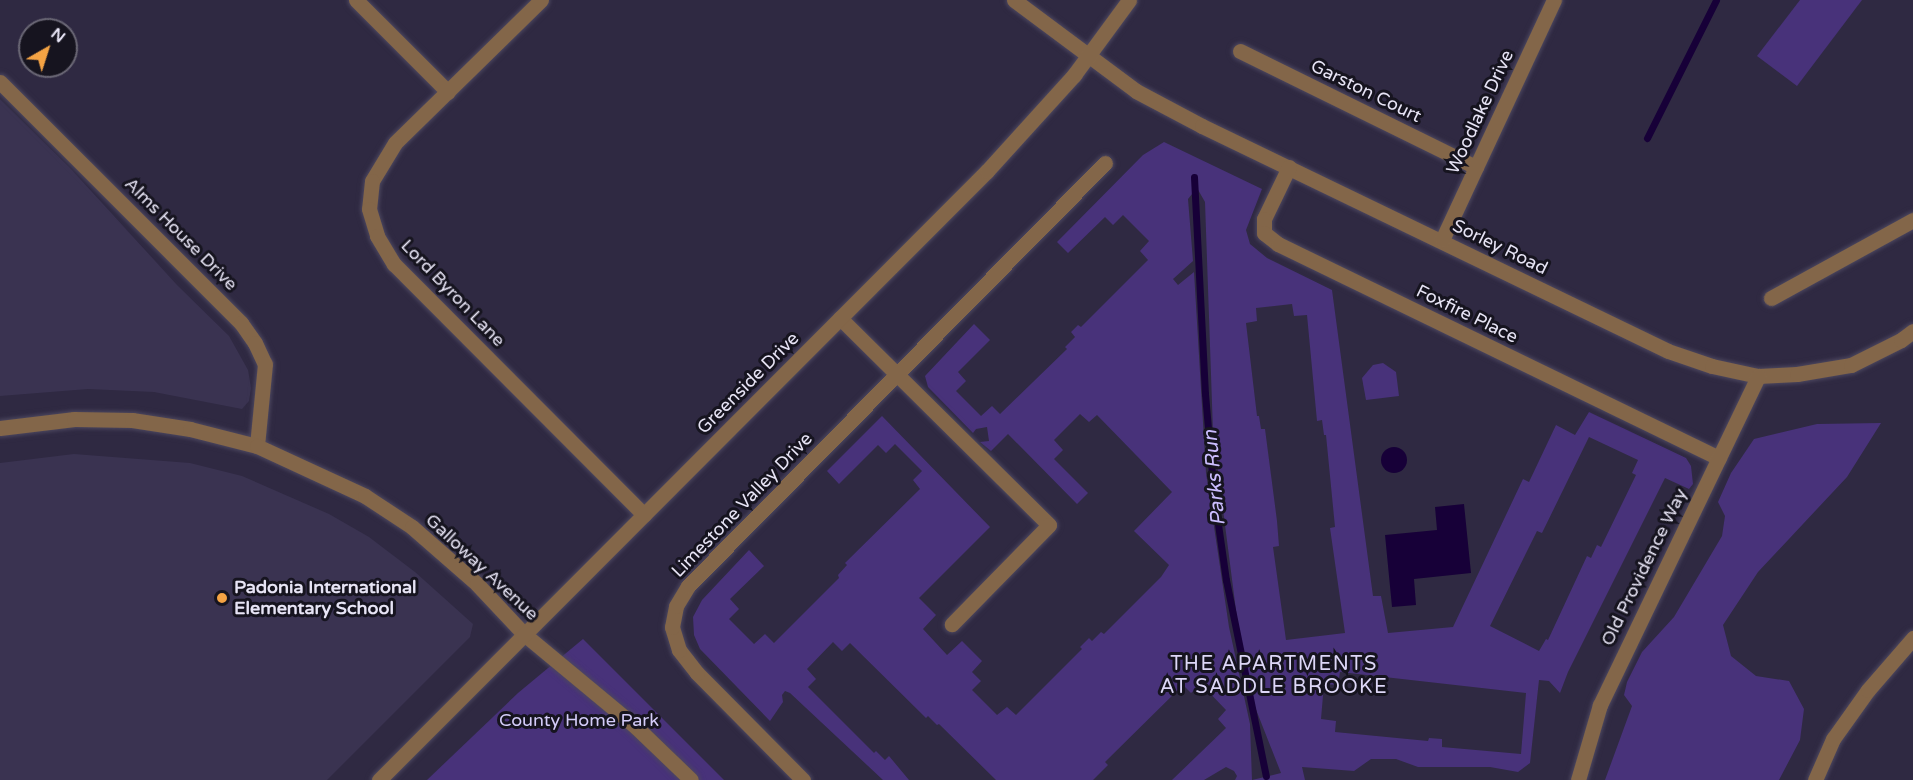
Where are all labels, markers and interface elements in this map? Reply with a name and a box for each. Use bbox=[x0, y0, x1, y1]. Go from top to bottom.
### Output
north arrow bbox=[18, 18, 78, 78]
text: N bbox=[47, 24, 69, 47]
street label: Woodlake Drive bbox=[1442, 47, 1518, 177]
street label: Garston Court bbox=[1307, 55, 1425, 127]
street label: Alms House Drive bbox=[120, 173, 242, 295]
street label: Sorley Road bbox=[1449, 215, 1551, 279]
street label: Lord Byron Lane bbox=[396, 235, 510, 351]
street label: Foxfire Place bbox=[1413, 280, 1521, 348]
street label: Greenside Drive bbox=[693, 328, 803, 438]
street label: Limestone Valley Drive bbox=[667, 428, 817, 582]
water label: Parks Run bbox=[1199, 429, 1231, 527]
street label: Old Providence Way bbox=[1597, 485, 1691, 649]
street label: Galloway Avenue bbox=[421, 509, 543, 625]
place label: Padonia International Elementary School bbox=[234, 577, 417, 620]
marker: Padonia International Elementary School bbox=[215, 591, 229, 605]
district label: THE APARTMENTS AT SADDLE BROOKE bbox=[1160, 653, 1388, 700]
park label: County Home Park bbox=[499, 709, 659, 731]

